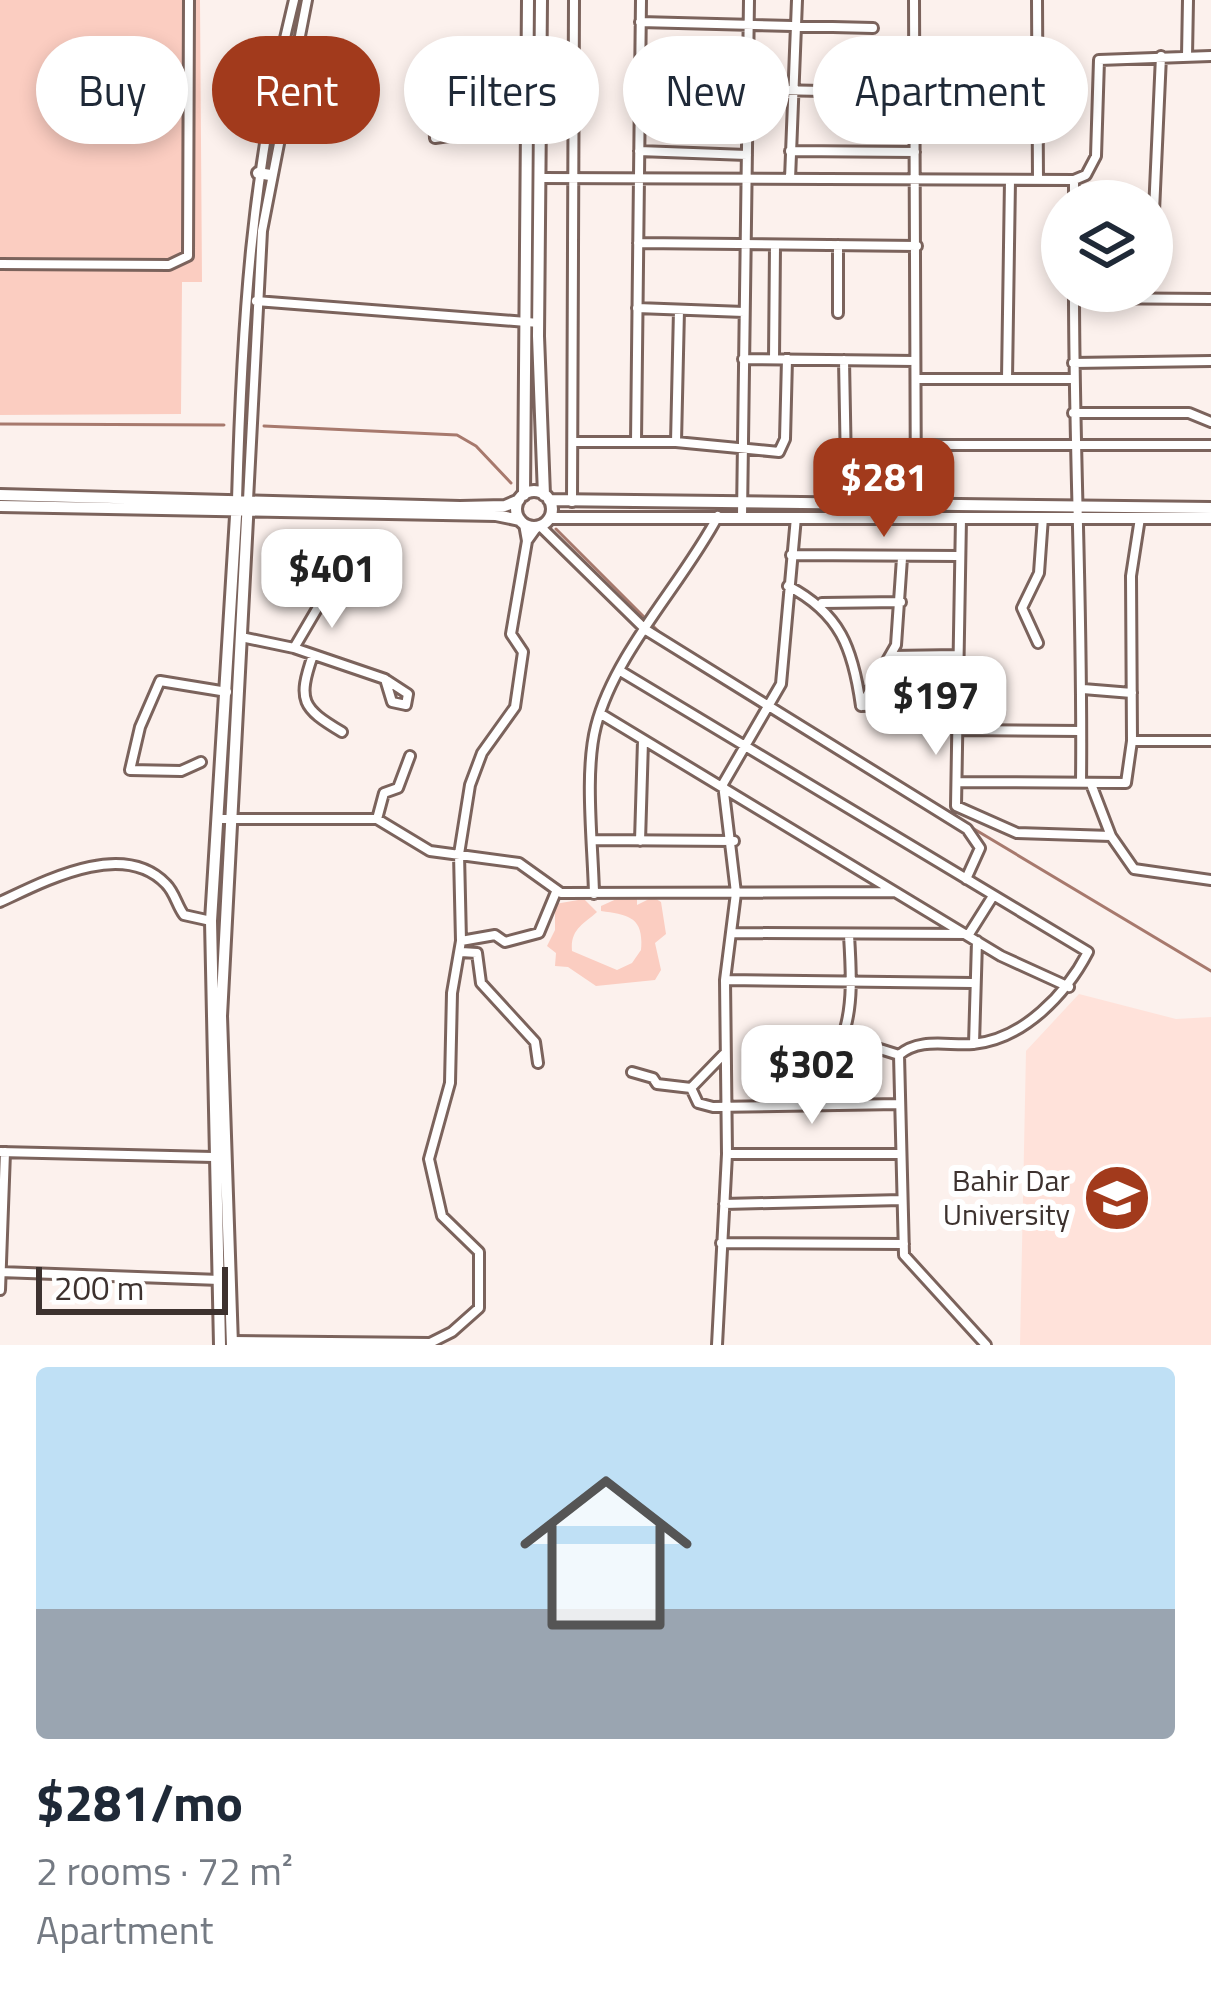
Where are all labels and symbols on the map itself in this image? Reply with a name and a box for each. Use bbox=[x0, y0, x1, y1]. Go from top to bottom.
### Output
pin: $281 bbox=[813, 438, 955, 540]
pin: $401 bbox=[261, 529, 403, 631]
pin: $197 bbox=[865, 656, 1007, 758]
pin: $302 bbox=[741, 1025, 883, 1127]
place label: Bahir Dar University bbox=[943, 1157, 1070, 1237]
school or university icon: Bahir Dar University bbox=[1082, 1163, 1152, 1233]
scale bar bbox=[36, 1261, 228, 1314]

